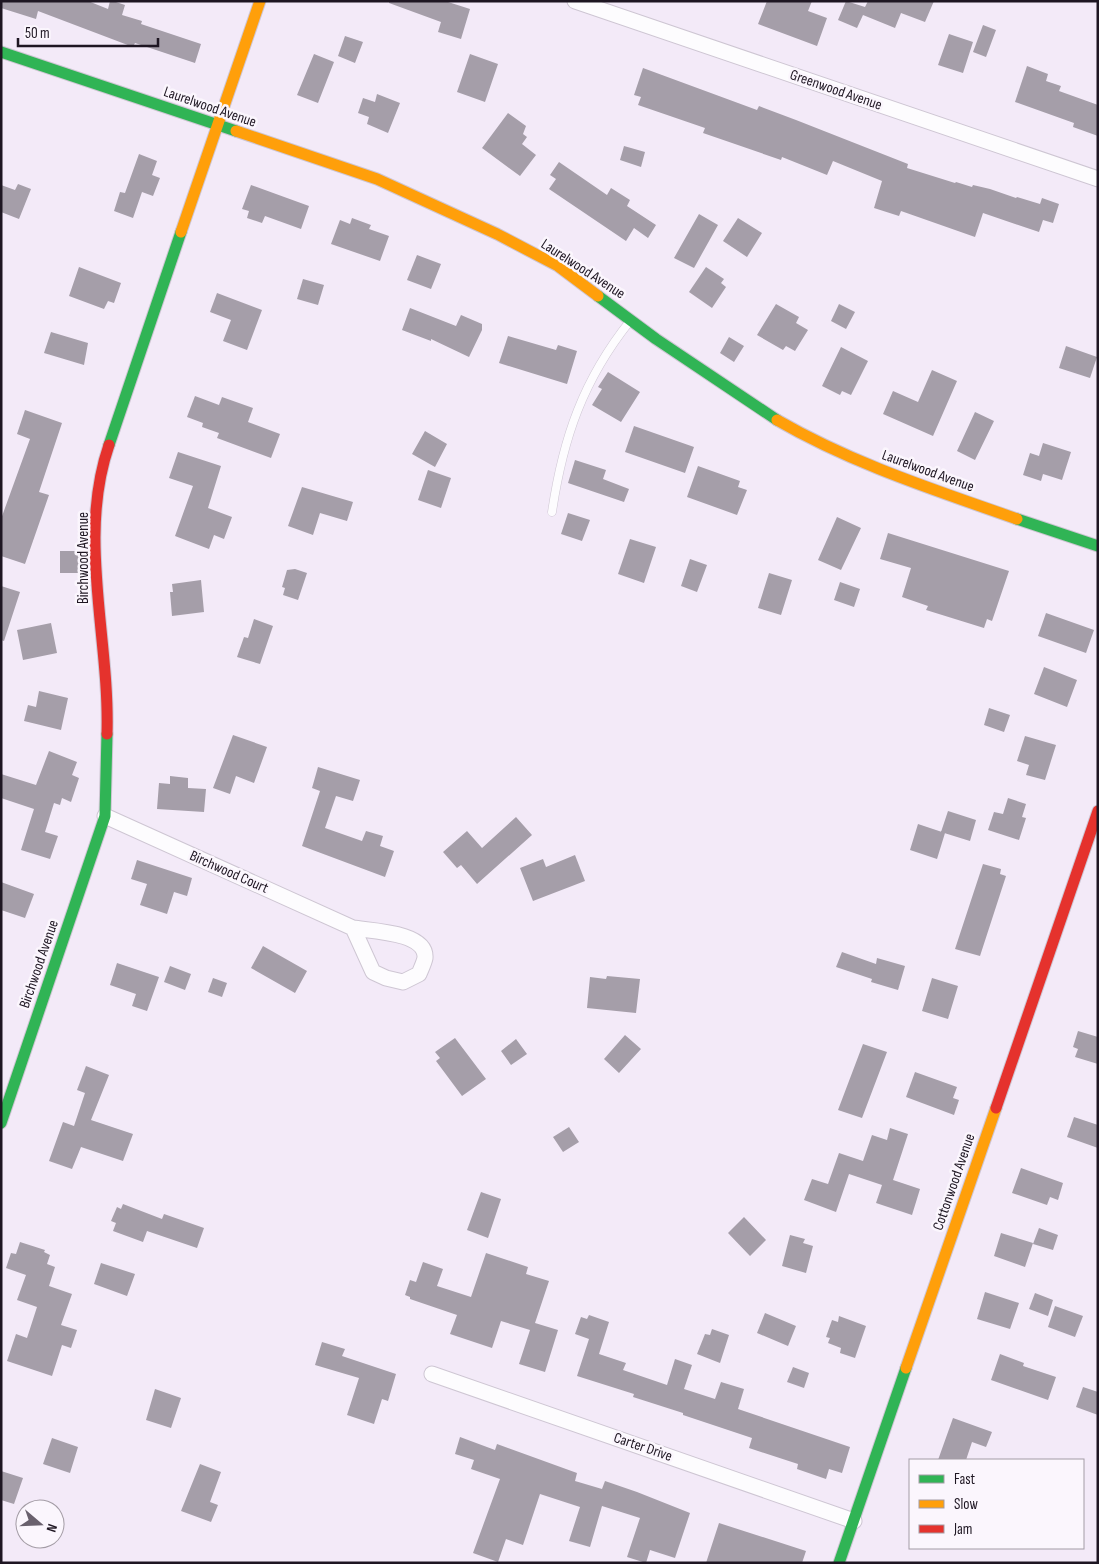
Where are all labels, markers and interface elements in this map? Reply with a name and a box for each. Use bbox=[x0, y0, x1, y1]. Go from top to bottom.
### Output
scale bar bbox=[18, 15, 158, 47]
text: 50 m bbox=[25, 24, 50, 43]
street label: Greenwood Avenue bbox=[787, 65, 885, 115]
street label: Laurelwood Avenue bbox=[161, 82, 259, 132]
street label: Laurelwood Avenue bbox=[537, 235, 629, 303]
street label: Laurelwood Avenue bbox=[879, 446, 977, 496]
street label: Birchwood Avenue bbox=[74, 512, 93, 604]
street label: Birchwood Court bbox=[187, 846, 272, 898]
street label: Birchwood Avenue bbox=[15, 917, 63, 1011]
street label: Cottonwood Avenue bbox=[929, 1131, 979, 1233]
street label: Carter Drive bbox=[611, 1428, 675, 1466]
legend bbox=[909, 1459, 1084, 1549]
text: Fast bbox=[954, 1470, 976, 1489]
text: Slow bbox=[954, 1495, 978, 1514]
north arrow bbox=[15, 1499, 65, 1549]
text: Jam bbox=[953, 1520, 972, 1539]
text: N bbox=[43, 1522, 61, 1534]

